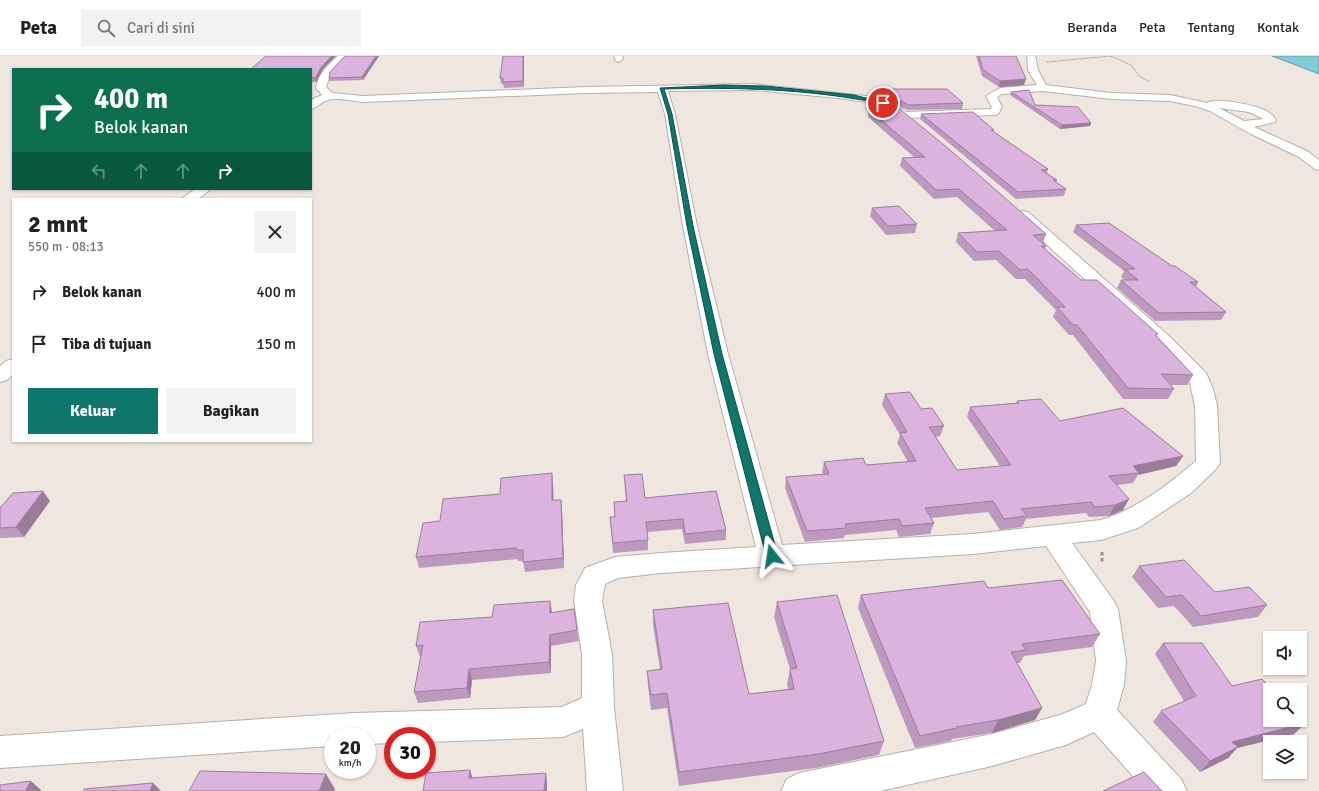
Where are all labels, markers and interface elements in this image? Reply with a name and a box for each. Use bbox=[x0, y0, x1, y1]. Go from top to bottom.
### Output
search box bbox=[81, 10, 361, 46]
text: Peta bbox=[20, 16, 57, 40]
icon: search bbox=[95, 17, 117, 39]
text: Cari di sini bbox=[127, 19, 195, 37]
text: Beranda bbox=[1067, 19, 1117, 36]
text: Peta bbox=[1139, 19, 1166, 36]
text: Tentang bbox=[1188, 19, 1235, 36]
text: Kontak bbox=[1257, 19, 1299, 36]
text: 400 m bbox=[94, 82, 168, 116]
icon: right bbox=[28, 84, 80, 136]
pin bbox=[866, 86, 900, 120]
icon: arrive bbox=[872, 92, 894, 114]
text: Belok kanan bbox=[94, 116, 188, 138]
icon: left bbox=[88, 160, 110, 182]
icon: ahead bbox=[130, 160, 152, 182]
icon: ahead bbox=[172, 160, 194, 182]
icon: right bbox=[214, 160, 236, 182]
text: 2 mnt bbox=[28, 209, 88, 239]
button: close bbox=[254, 211, 296, 253]
text: 550 m · 08:13 bbox=[28, 239, 104, 255]
icon: right bbox=[28, 281, 50, 303]
text: Belok kanan bbox=[62, 283, 142, 301]
text: 400 m bbox=[256, 283, 296, 301]
icon: arrive bbox=[28, 333, 50, 355]
text: Tiba di tujuan bbox=[62, 335, 152, 353]
text: 150 m bbox=[256, 335, 296, 353]
button: Keluar bbox=[28, 388, 158, 434]
button: Bagikan bbox=[166, 388, 296, 434]
position arrow bbox=[751, 535, 793, 577]
map controls bbox=[1263, 631, 1307, 779]
button: sound bbox=[1263, 631, 1307, 675]
button: search bbox=[1263, 683, 1307, 727]
speed limit sign: 30 bbox=[384, 727, 436, 779]
text: 20 bbox=[339, 735, 361, 760]
button: layers bbox=[1263, 735, 1307, 779]
text: km/h bbox=[339, 757, 361, 769]

